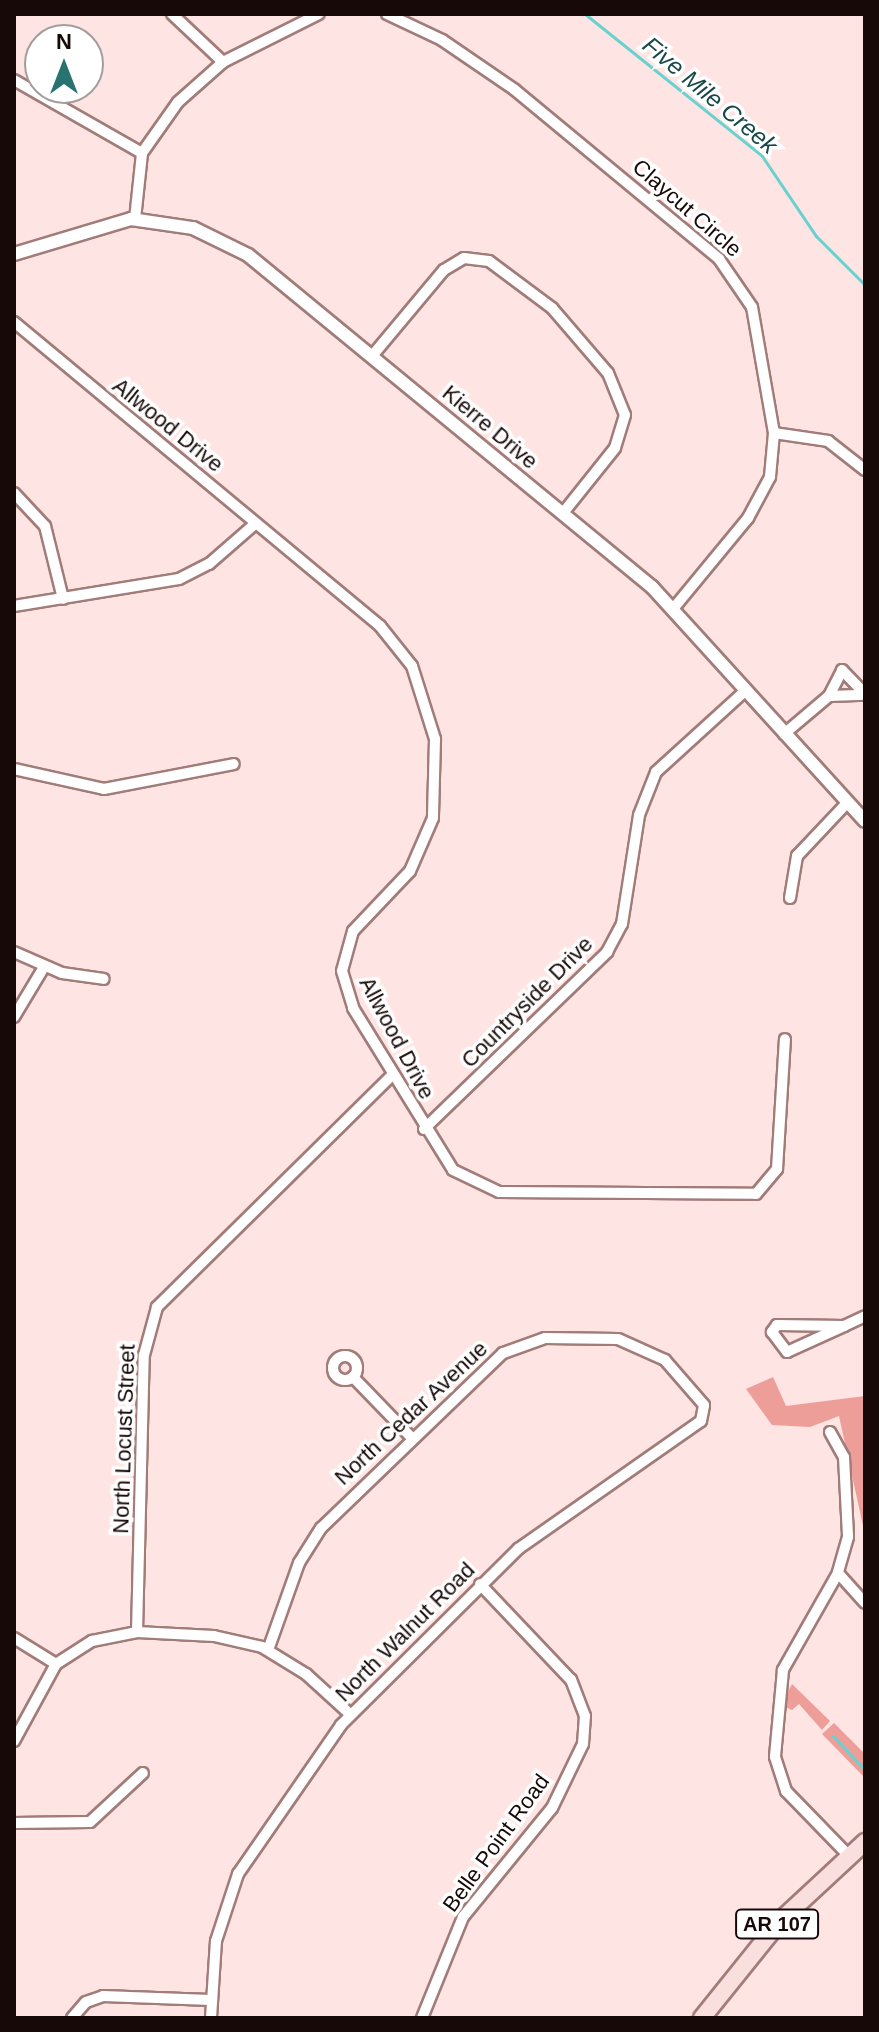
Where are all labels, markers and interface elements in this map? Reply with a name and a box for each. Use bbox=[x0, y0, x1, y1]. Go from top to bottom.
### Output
north arrow bbox=[24, 24, 104, 104]
text: N bbox=[56, 29, 72, 54]
water label: Five Mile Creek bbox=[637, 30, 783, 160]
street label: Claycut Circle bbox=[627, 154, 747, 262]
street label: Allwood Drive bbox=[107, 372, 229, 478]
street label: Kierre Drive bbox=[437, 380, 543, 474]
street label: Countryside Drive bbox=[456, 931, 598, 1073]
street label: Allwood Drive bbox=[354, 972, 440, 1104]
street label: North Cedar Avenue bbox=[329, 1335, 493, 1491]
street label: North Locust Street bbox=[108, 1344, 140, 1534]
street label: North Walnut Road bbox=[330, 1557, 480, 1707]
street label: Belle Point Road bbox=[437, 1769, 555, 1917]
road number: AR 107 bbox=[735, 1908, 819, 1940]

